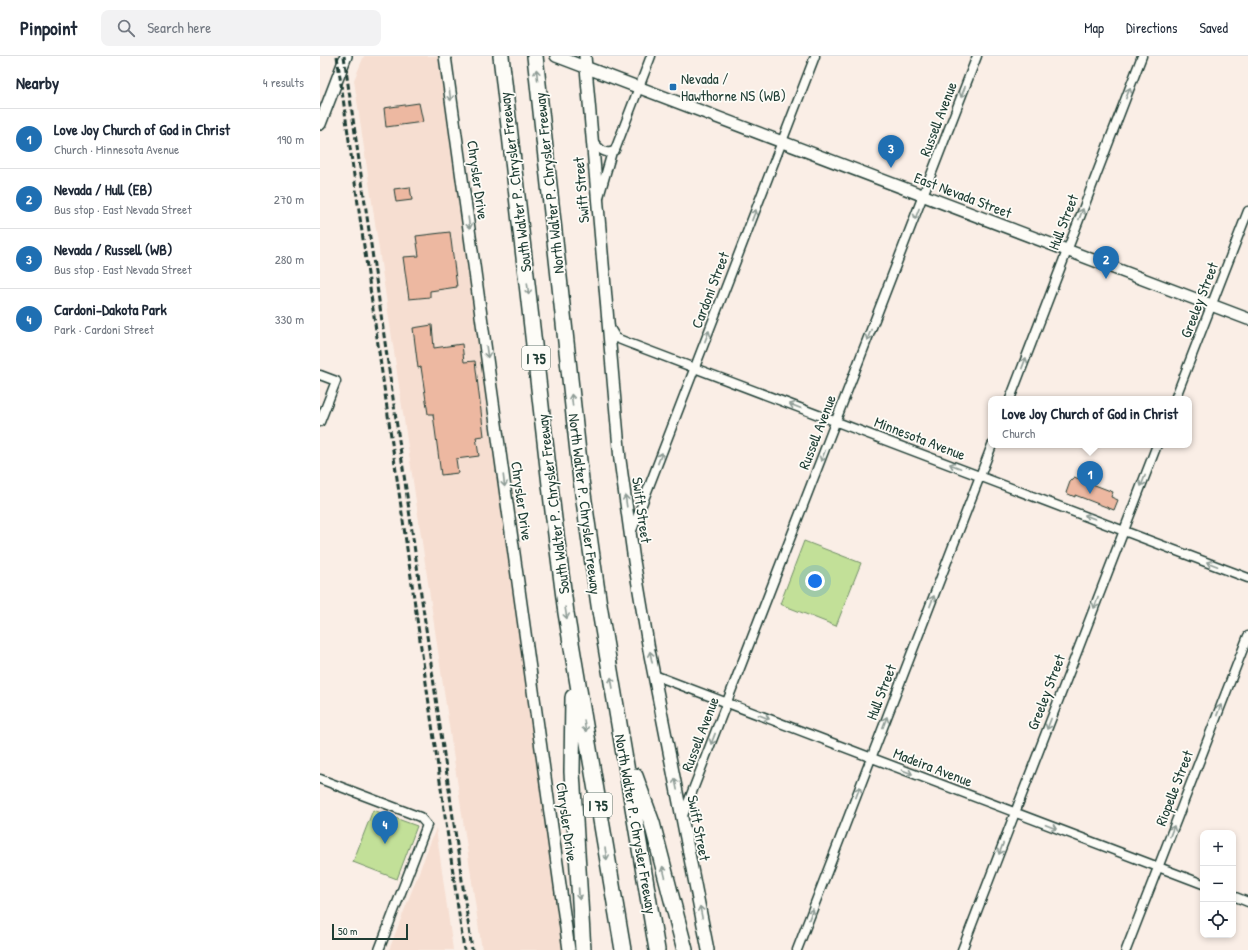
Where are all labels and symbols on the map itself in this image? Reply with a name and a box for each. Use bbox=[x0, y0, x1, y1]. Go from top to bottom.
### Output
place label: Nevada / Hawthorne NS (WB) bbox=[681, 68, 786, 106]
one-way arrow bbox=[533, 69, 541, 82]
street label: Russell Avenue bbox=[914, 79, 962, 159]
marker: Nevada / Hawthorne NS (WB) bbox=[668, 82, 678, 92]
one-way arrow bbox=[959, 86, 967, 98]
one-way arrow bbox=[1125, 87, 1133, 99]
one-way arrow bbox=[446, 88, 454, 101]
street label: South Walter P. Chrysler Freeway bbox=[494, 91, 536, 273]
street label: North Walter P. Chrysler Freeway bbox=[529, 91, 569, 275]
pin: 3 bbox=[878, 135, 904, 168]
street label: Chrysler Drive bbox=[462, 139, 494, 221]
street label: Swift Street bbox=[568, 155, 594, 224]
street label: East Nevada Street bbox=[911, 167, 1016, 224]
street label: Hull Street bbox=[1043, 190, 1083, 253]
one-way arrow bbox=[912, 207, 920, 219]
one-way arrow bbox=[1078, 209, 1086, 221]
one-way arrow bbox=[750, 210, 758, 222]
one-way arrow bbox=[465, 216, 473, 229]
pin: 2 bbox=[1093, 246, 1119, 279]
street label: Cardoni Street bbox=[686, 248, 734, 331]
street label: Greeley Street bbox=[1175, 258, 1223, 341]
one-way arrow bbox=[525, 282, 532, 295]
one-way arrow bbox=[865, 328, 873, 340]
one-way arrow bbox=[703, 331, 711, 343]
one-way arrow bbox=[483, 345, 491, 358]
road number: I 75 bbox=[522, 346, 550, 370]
one-way arrow bbox=[1020, 357, 1028, 369]
street label: Russell Avenue bbox=[793, 392, 841, 472]
one-way arrow bbox=[568, 394, 576, 407]
one-way arrow bbox=[789, 401, 801, 409]
street label: Minnesota Avenue bbox=[871, 411, 969, 465]
street label: North Walter P. Chrysler Freeway bbox=[563, 412, 607, 596]
street label: South Walter P. Chrysler Freeway bbox=[532, 413, 574, 595]
one-way arrow bbox=[818, 450, 826, 462]
one-way arrow bbox=[656, 452, 664, 464]
street label: Chrysler Drive bbox=[506, 460, 538, 542]
pin: 1 bbox=[1077, 461, 1103, 494]
one-way arrow bbox=[950, 462, 962, 470]
one-way arrow bbox=[501, 474, 508, 487]
one-way arrow bbox=[1139, 475, 1147, 487]
street label: Swift Street bbox=[627, 476, 657, 545]
one-way arrow bbox=[622, 494, 630, 507]
one-way arrow bbox=[1085, 513, 1097, 521]
one-way arrow bbox=[1206, 559, 1218, 567]
your location bbox=[805, 571, 825, 591]
one-way arrow bbox=[928, 595, 936, 607]
one-way arrow bbox=[1092, 596, 1100, 608]
one-way arrow bbox=[563, 606, 571, 619]
one-way arrow bbox=[646, 650, 654, 663]
street label: Greeley Street bbox=[1022, 650, 1070, 733]
street label: Hull Street bbox=[861, 660, 901, 723]
one-way arrow bbox=[608, 677, 616, 690]
street label: Russell Avenue bbox=[676, 694, 724, 774]
one-way arrow bbox=[1216, 704, 1224, 716]
one-way arrow bbox=[757, 714, 769, 722]
one-way arrow bbox=[882, 716, 889, 728]
one-way arrow bbox=[1045, 717, 1053, 729]
one-way arrow bbox=[581, 719, 589, 732]
street label: North Walter P. Chrysler Freeway bbox=[610, 732, 662, 916]
one-way arrow bbox=[709, 733, 717, 745]
street label: Madeira Avenue bbox=[890, 742, 976, 792]
street label: Riopelle Street bbox=[1150, 746, 1198, 829]
one-way arrow bbox=[901, 769, 913, 777]
one-way arrow bbox=[671, 778, 679, 791]
street label: Chrysler Drive bbox=[551, 781, 583, 863]
one-way arrow bbox=[854, 787, 862, 799]
road number: I 75 bbox=[584, 793, 612, 817]
street label: Swift Street bbox=[682, 794, 716, 863]
pin: 4 bbox=[372, 811, 398, 844]
one-way arrow bbox=[1045, 823, 1057, 831]
one-way arrow bbox=[1169, 826, 1177, 838]
one-way arrow bbox=[996, 843, 1004, 855]
one-way arrow bbox=[603, 847, 611, 860]
one-way arrow bbox=[660, 865, 668, 878]
one-way arrow bbox=[576, 887, 583, 900]
one-way arrow bbox=[696, 906, 704, 919]
one-way arrow bbox=[807, 908, 815, 920]
scale bar bbox=[332, 922, 408, 941]

